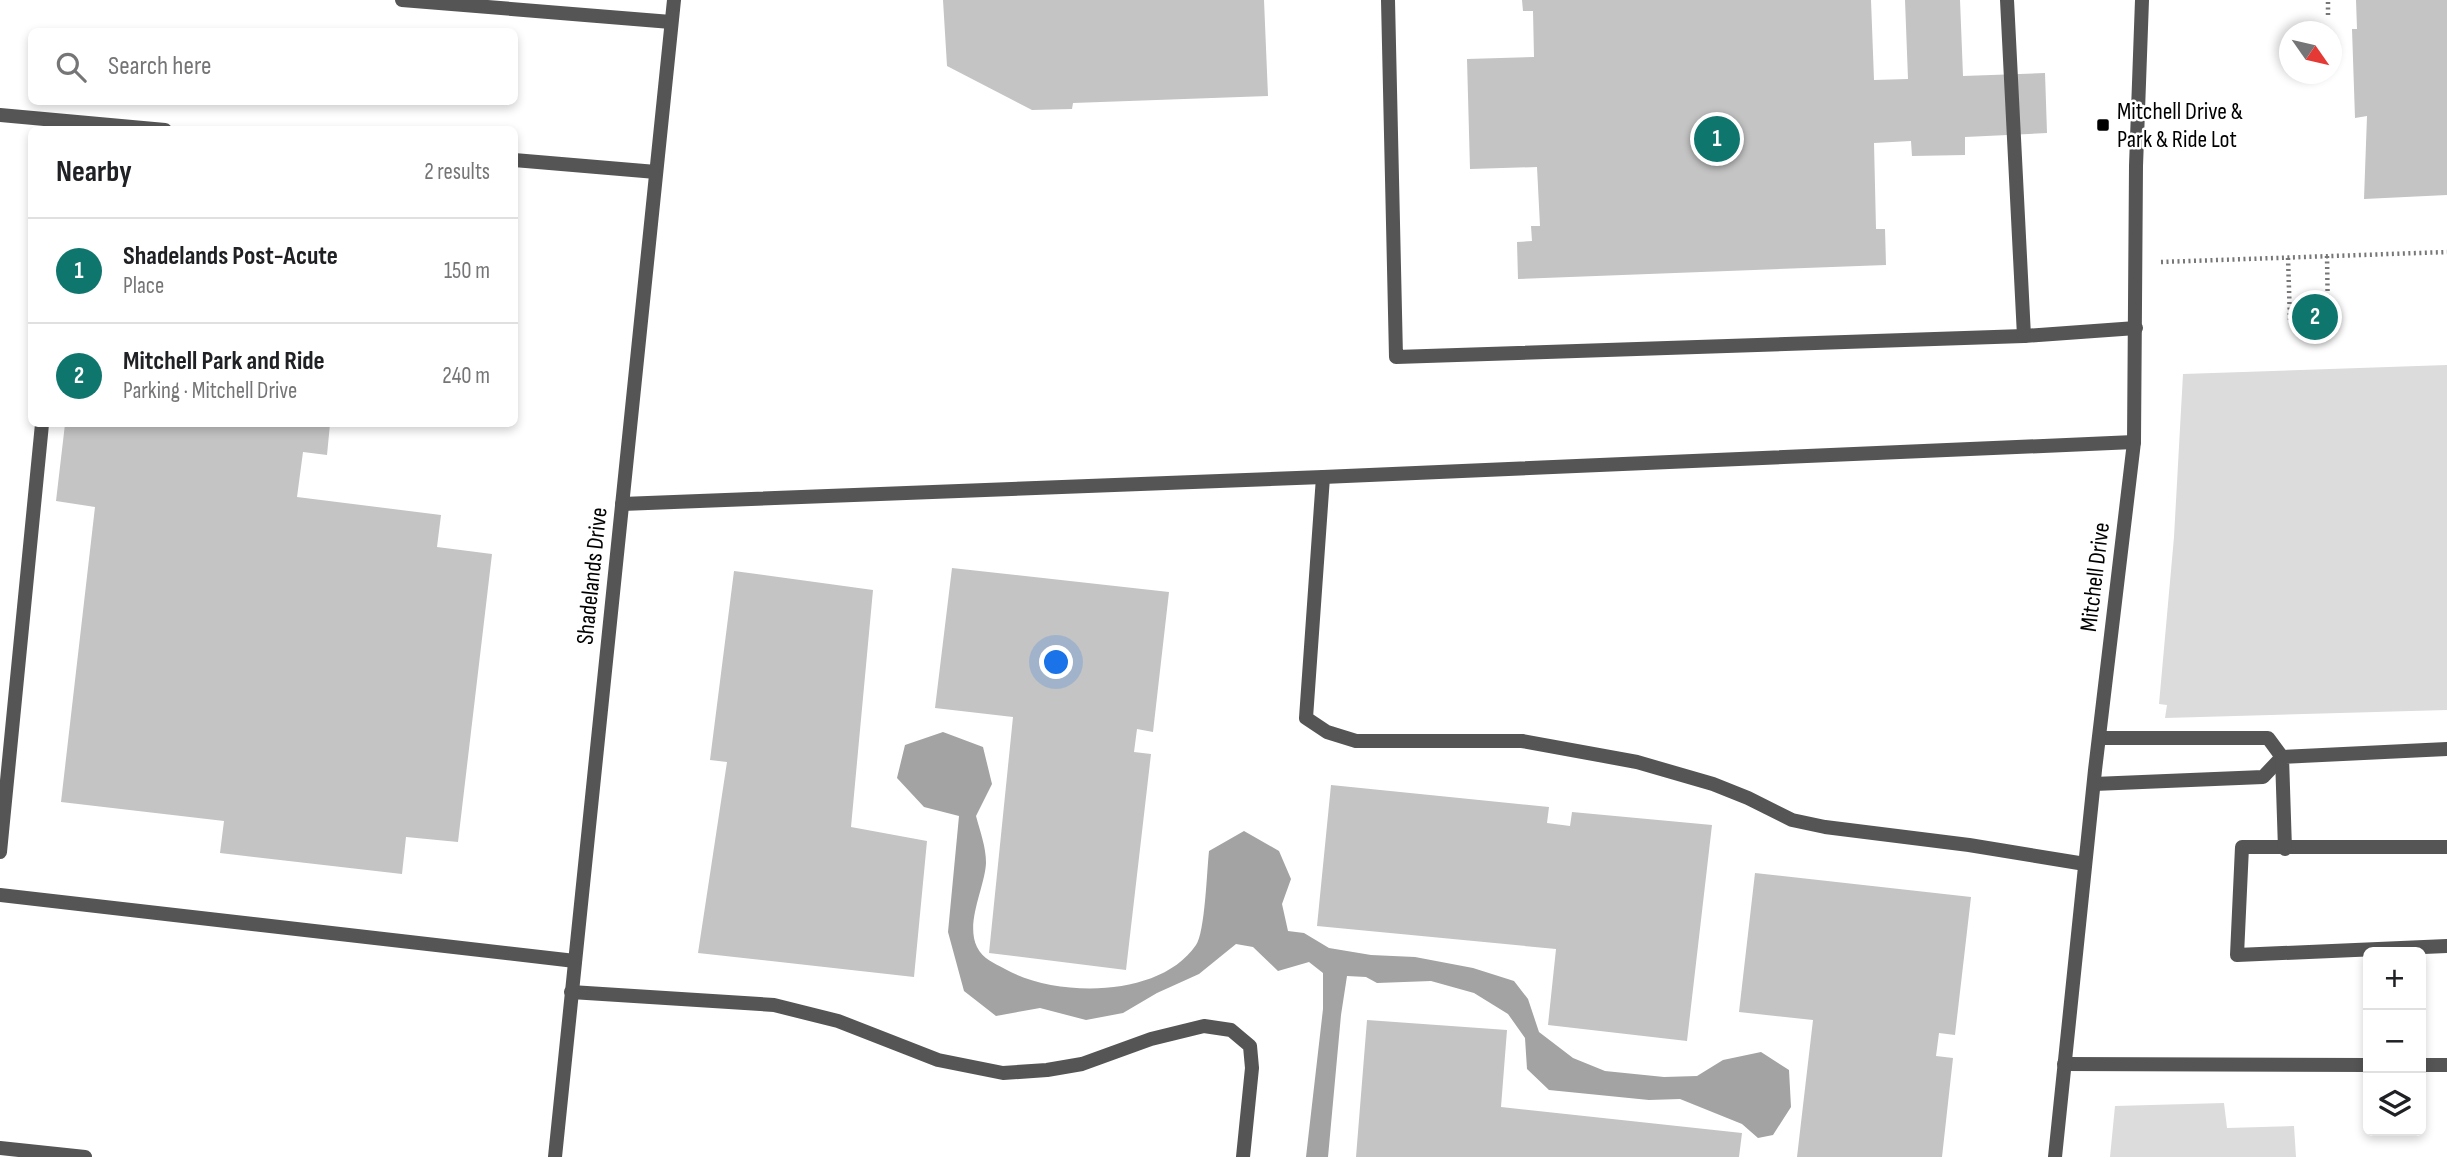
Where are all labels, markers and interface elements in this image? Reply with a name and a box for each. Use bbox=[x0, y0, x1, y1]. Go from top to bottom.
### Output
north arrow bbox=[2279, 21, 2342, 84]
search box bbox=[28, 28, 518, 105]
icon: search bbox=[52, 48, 90, 86]
text: Search here bbox=[108, 51, 211, 82]
place label: Mitchell Drive & Park & Ride Lot bbox=[2117, 97, 2243, 154]
pin: 1 bbox=[1694, 113, 1740, 165]
marker: Mitchell Drive & Park & Ride Lot bbox=[2095, 117, 2111, 133]
text: Nearby bbox=[56, 154, 132, 190]
text: 2 results bbox=[424, 158, 490, 186]
text: Shadelands Post-Acute bbox=[123, 241, 338, 272]
text: 1 bbox=[74, 257, 84, 285]
text: 150 m bbox=[444, 257, 490, 285]
text: Place bbox=[123, 272, 164, 300]
pin: 2 bbox=[2292, 291, 2338, 343]
text: Mitchell Park and Ride bbox=[123, 346, 325, 377]
text: 2 bbox=[74, 362, 84, 390]
text: 240 m bbox=[442, 362, 490, 390]
text: Parking · Mitchell Drive bbox=[123, 377, 297, 405]
street label: Shadelands Drive bbox=[570, 506, 614, 646]
street label: Mitchell Drive bbox=[2074, 521, 2116, 633]
your location bbox=[1039, 645, 1073, 679]
map controls bbox=[2363, 947, 2426, 1136]
button: + bbox=[2363, 947, 2426, 1010]
button: − bbox=[2363, 1010, 2426, 1073]
button: layers bbox=[2363, 1073, 2426, 1136]

